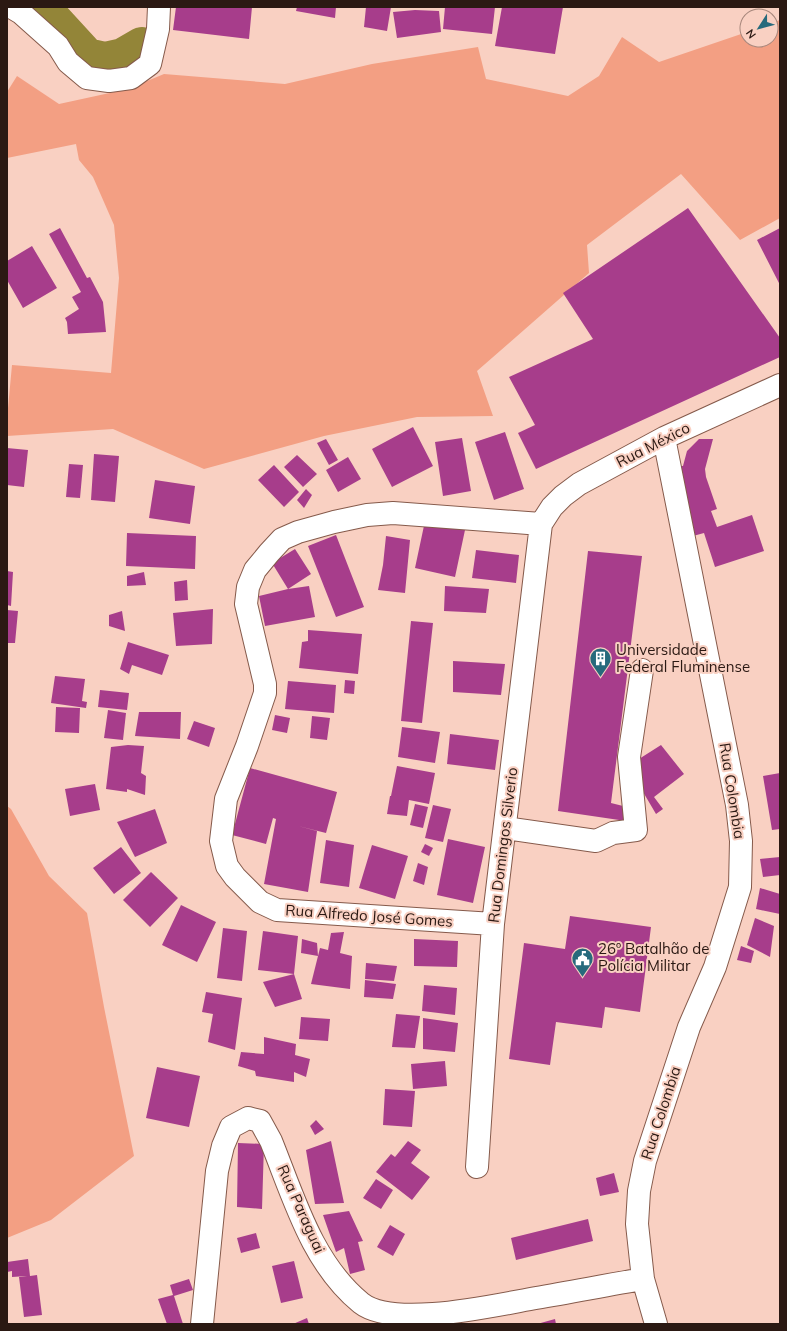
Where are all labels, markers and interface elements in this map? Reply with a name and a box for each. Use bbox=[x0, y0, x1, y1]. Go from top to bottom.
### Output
north arrow bbox=[739, 8, 779, 48]
text: N bbox=[743, 26, 759, 41]
street label: Rua México bbox=[613, 418, 693, 471]
place label: Universidade Federal Fluminense bbox=[616, 640, 750, 676]
building icon: Universidade Federal Fluminense bbox=[587, 646, 613, 679]
street label: Rua Colombia bbox=[716, 741, 749, 840]
street label: Rua Domingos Silverio bbox=[484, 766, 521, 924]
street label: Rua Alfredo José Gomes bbox=[285, 900, 453, 931]
place label: 26º Batalhão de Polícia Militar bbox=[598, 939, 709, 975]
public building icon: 26º Batalhão de Polícia Militar bbox=[569, 945, 595, 978]
street label: Rua Colombia bbox=[636, 1064, 685, 1162]
street label: Rua Paraguai bbox=[273, 1162, 329, 1256]

